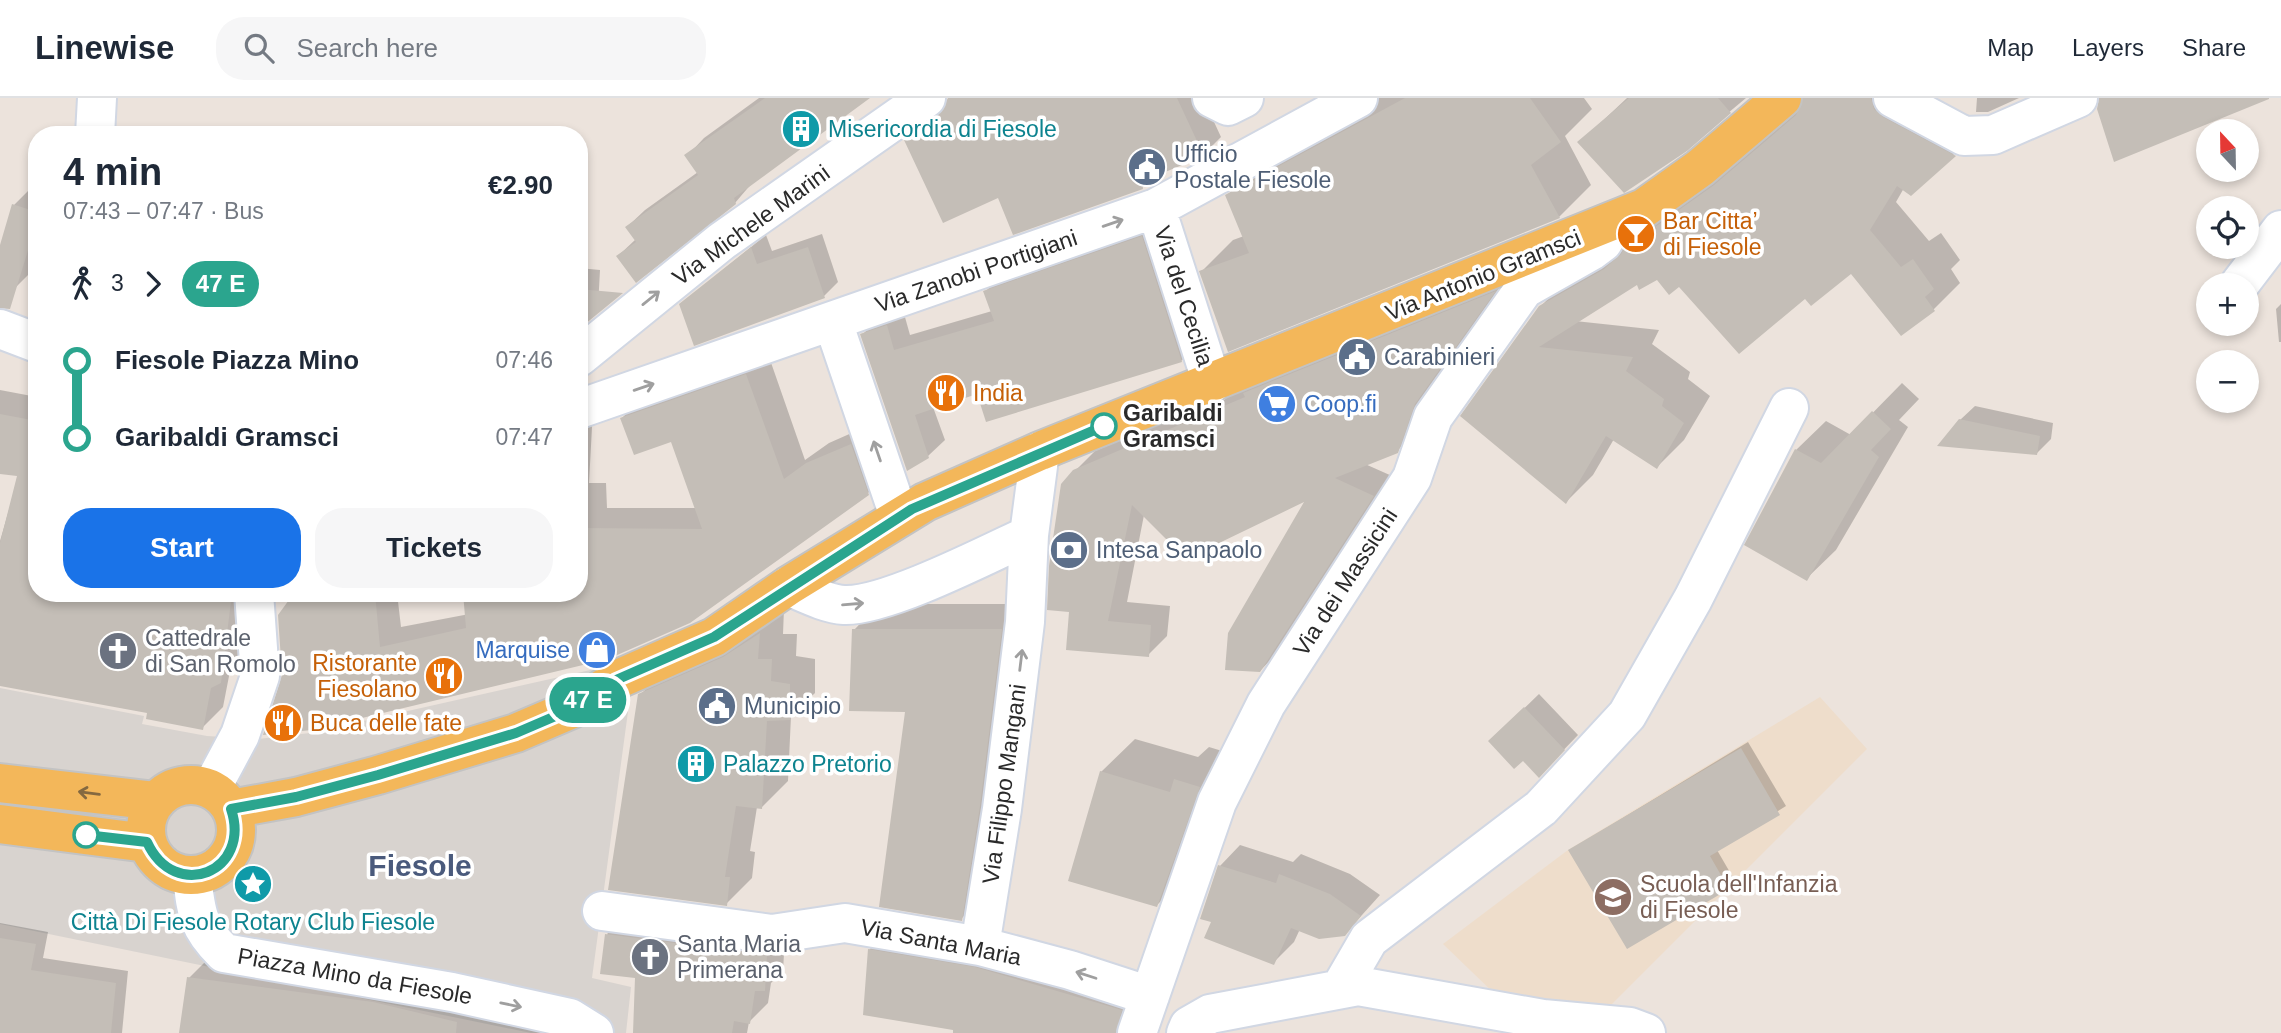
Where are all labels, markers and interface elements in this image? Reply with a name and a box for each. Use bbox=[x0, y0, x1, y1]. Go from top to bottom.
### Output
search box bbox=[216, 17, 706, 80]
text: Linewise bbox=[35, 29, 174, 66]
icon: search bbox=[240, 29, 278, 67]
text: Search here bbox=[296, 33, 438, 63]
text: Map bbox=[1987, 34, 2034, 61]
text: Layers bbox=[2072, 34, 2144, 61]
text: Share bbox=[2182, 34, 2246, 61]
building icon: Misericordia di Fiesole bbox=[780, 108, 822, 150]
place label: Misericordia di Fiesole bbox=[828, 116, 1057, 142]
north arrow bbox=[2196, 119, 2259, 182]
map controls bbox=[2196, 119, 2259, 413]
place label: Ufficio Postale Fiesole bbox=[1174, 141, 1331, 193]
public building icon: Ufficio Postale Fiesole bbox=[1126, 146, 1168, 188]
text: 4 min bbox=[63, 151, 162, 193]
street label: Via Michele Marini bbox=[668, 159, 834, 291]
text: €2.90 bbox=[488, 170, 553, 200]
button: locate bbox=[2196, 196, 2259, 259]
text: 07:43 – 07:47 · Bus bbox=[63, 198, 264, 224]
place label: Bar Citta’ di Fiesole bbox=[1663, 208, 1761, 260]
bar icon: Bar Citta’ di Fiesole bbox=[1615, 213, 1657, 255]
one-way arrow bbox=[1102, 216, 1124, 228]
street label: Via del Cecilia bbox=[1149, 223, 1219, 369]
street label: Via Zanobi Portigiani bbox=[872, 224, 1080, 318]
street label: Via Antonio Gramsci bbox=[1382, 224, 1584, 326]
icon: walk bbox=[63, 265, 101, 303]
icon: forward bbox=[134, 265, 172, 303]
text: 3 bbox=[111, 270, 124, 296]
text: 47 E bbox=[196, 270, 245, 297]
button: + bbox=[2196, 273, 2259, 336]
one-way arrow bbox=[641, 291, 660, 306]
public building icon: Carabinieri bbox=[1336, 336, 1378, 378]
place label: Carabinieri bbox=[1384, 344, 1495, 370]
text: Fiesole Piazza Mino bbox=[115, 345, 359, 375]
text: 07:46 bbox=[495, 347, 553, 373]
button: − bbox=[2196, 350, 2259, 413]
restaurant icon: India bbox=[925, 372, 967, 414]
one-way arrow bbox=[632, 379, 654, 392]
place label: India bbox=[973, 380, 1023, 406]
supermarket icon: Coop.fi bbox=[1256, 383, 1298, 425]
place label: Coop.fi bbox=[1304, 391, 1377, 417]
place label: Garibaldi Gramsci bbox=[1123, 400, 1223, 452]
marker: Garibaldi Gramsci bbox=[1091, 413, 1117, 439]
text: Garibaldi Gramsci bbox=[115, 422, 339, 452]
text: 07:47 bbox=[495, 424, 553, 450]
one-way arrow bbox=[870, 441, 882, 463]
street label: Via dei Massicini bbox=[1288, 503, 1402, 661]
button: Start bbox=[63, 508, 301, 588]
button: Tickets bbox=[315, 508, 553, 588]
bank icon: Intesa Sanpaolo bbox=[1048, 529, 1090, 571]
place label: Intesa Sanpaolo bbox=[1096, 537, 1262, 563]
one-way arrow bbox=[841, 597, 864, 610]
place label: Cattedrale di San Romolo bbox=[145, 625, 296, 677]
shop icon: Marquise bbox=[576, 629, 618, 671]
church icon: Cattedrale di San Romolo bbox=[97, 630, 139, 672]
place label: Marquise bbox=[475, 637, 570, 663]
place label: Ristorante Fiesolano bbox=[312, 650, 417, 702]
one-way arrow bbox=[1014, 650, 1027, 672]
restaurant icon: Ristorante Fiesolano bbox=[423, 655, 465, 697]
line badge: 47 E bbox=[539, 677, 637, 723]
street label: Via Filippo Mangani bbox=[977, 682, 1031, 886]
public building icon: Municipio bbox=[696, 685, 738, 727]
text: 47 E bbox=[563, 686, 613, 713]
place label: Municipio bbox=[744, 693, 841, 719]
restaurant icon: Buca delle fate bbox=[262, 702, 304, 744]
place label: Buca delle fate bbox=[310, 710, 462, 736]
building icon: Palazzo Pretorio bbox=[675, 743, 717, 785]
place label: Palazzo Pretorio bbox=[723, 751, 892, 777]
one-way arrow bbox=[78, 786, 100, 799]
unlabelled marker bbox=[73, 822, 99, 848]
district label: Fiesole bbox=[368, 849, 472, 882]
place icon: Città Di Fiesole Rotary Club Fiesole bbox=[232, 863, 274, 905]
place label: Scuola dell'Infanzia di Fiesole bbox=[1640, 871, 1838, 923]
school or university icon: Scuola dell'Infanzia di Fiesole bbox=[1592, 876, 1634, 918]
place label: Città Di Fiesole Rotary Club Fiesole bbox=[71, 909, 435, 935]
street label: Via Santa Maria bbox=[858, 914, 1024, 970]
place label: Santa Maria Primerana bbox=[677, 931, 801, 983]
church icon: Santa Maria Primerana bbox=[629, 936, 671, 978]
street label: Piazza Mino da Fiesole bbox=[236, 943, 474, 1009]
one-way arrow bbox=[1075, 968, 1097, 980]
one-way arrow bbox=[499, 999, 522, 1013]

